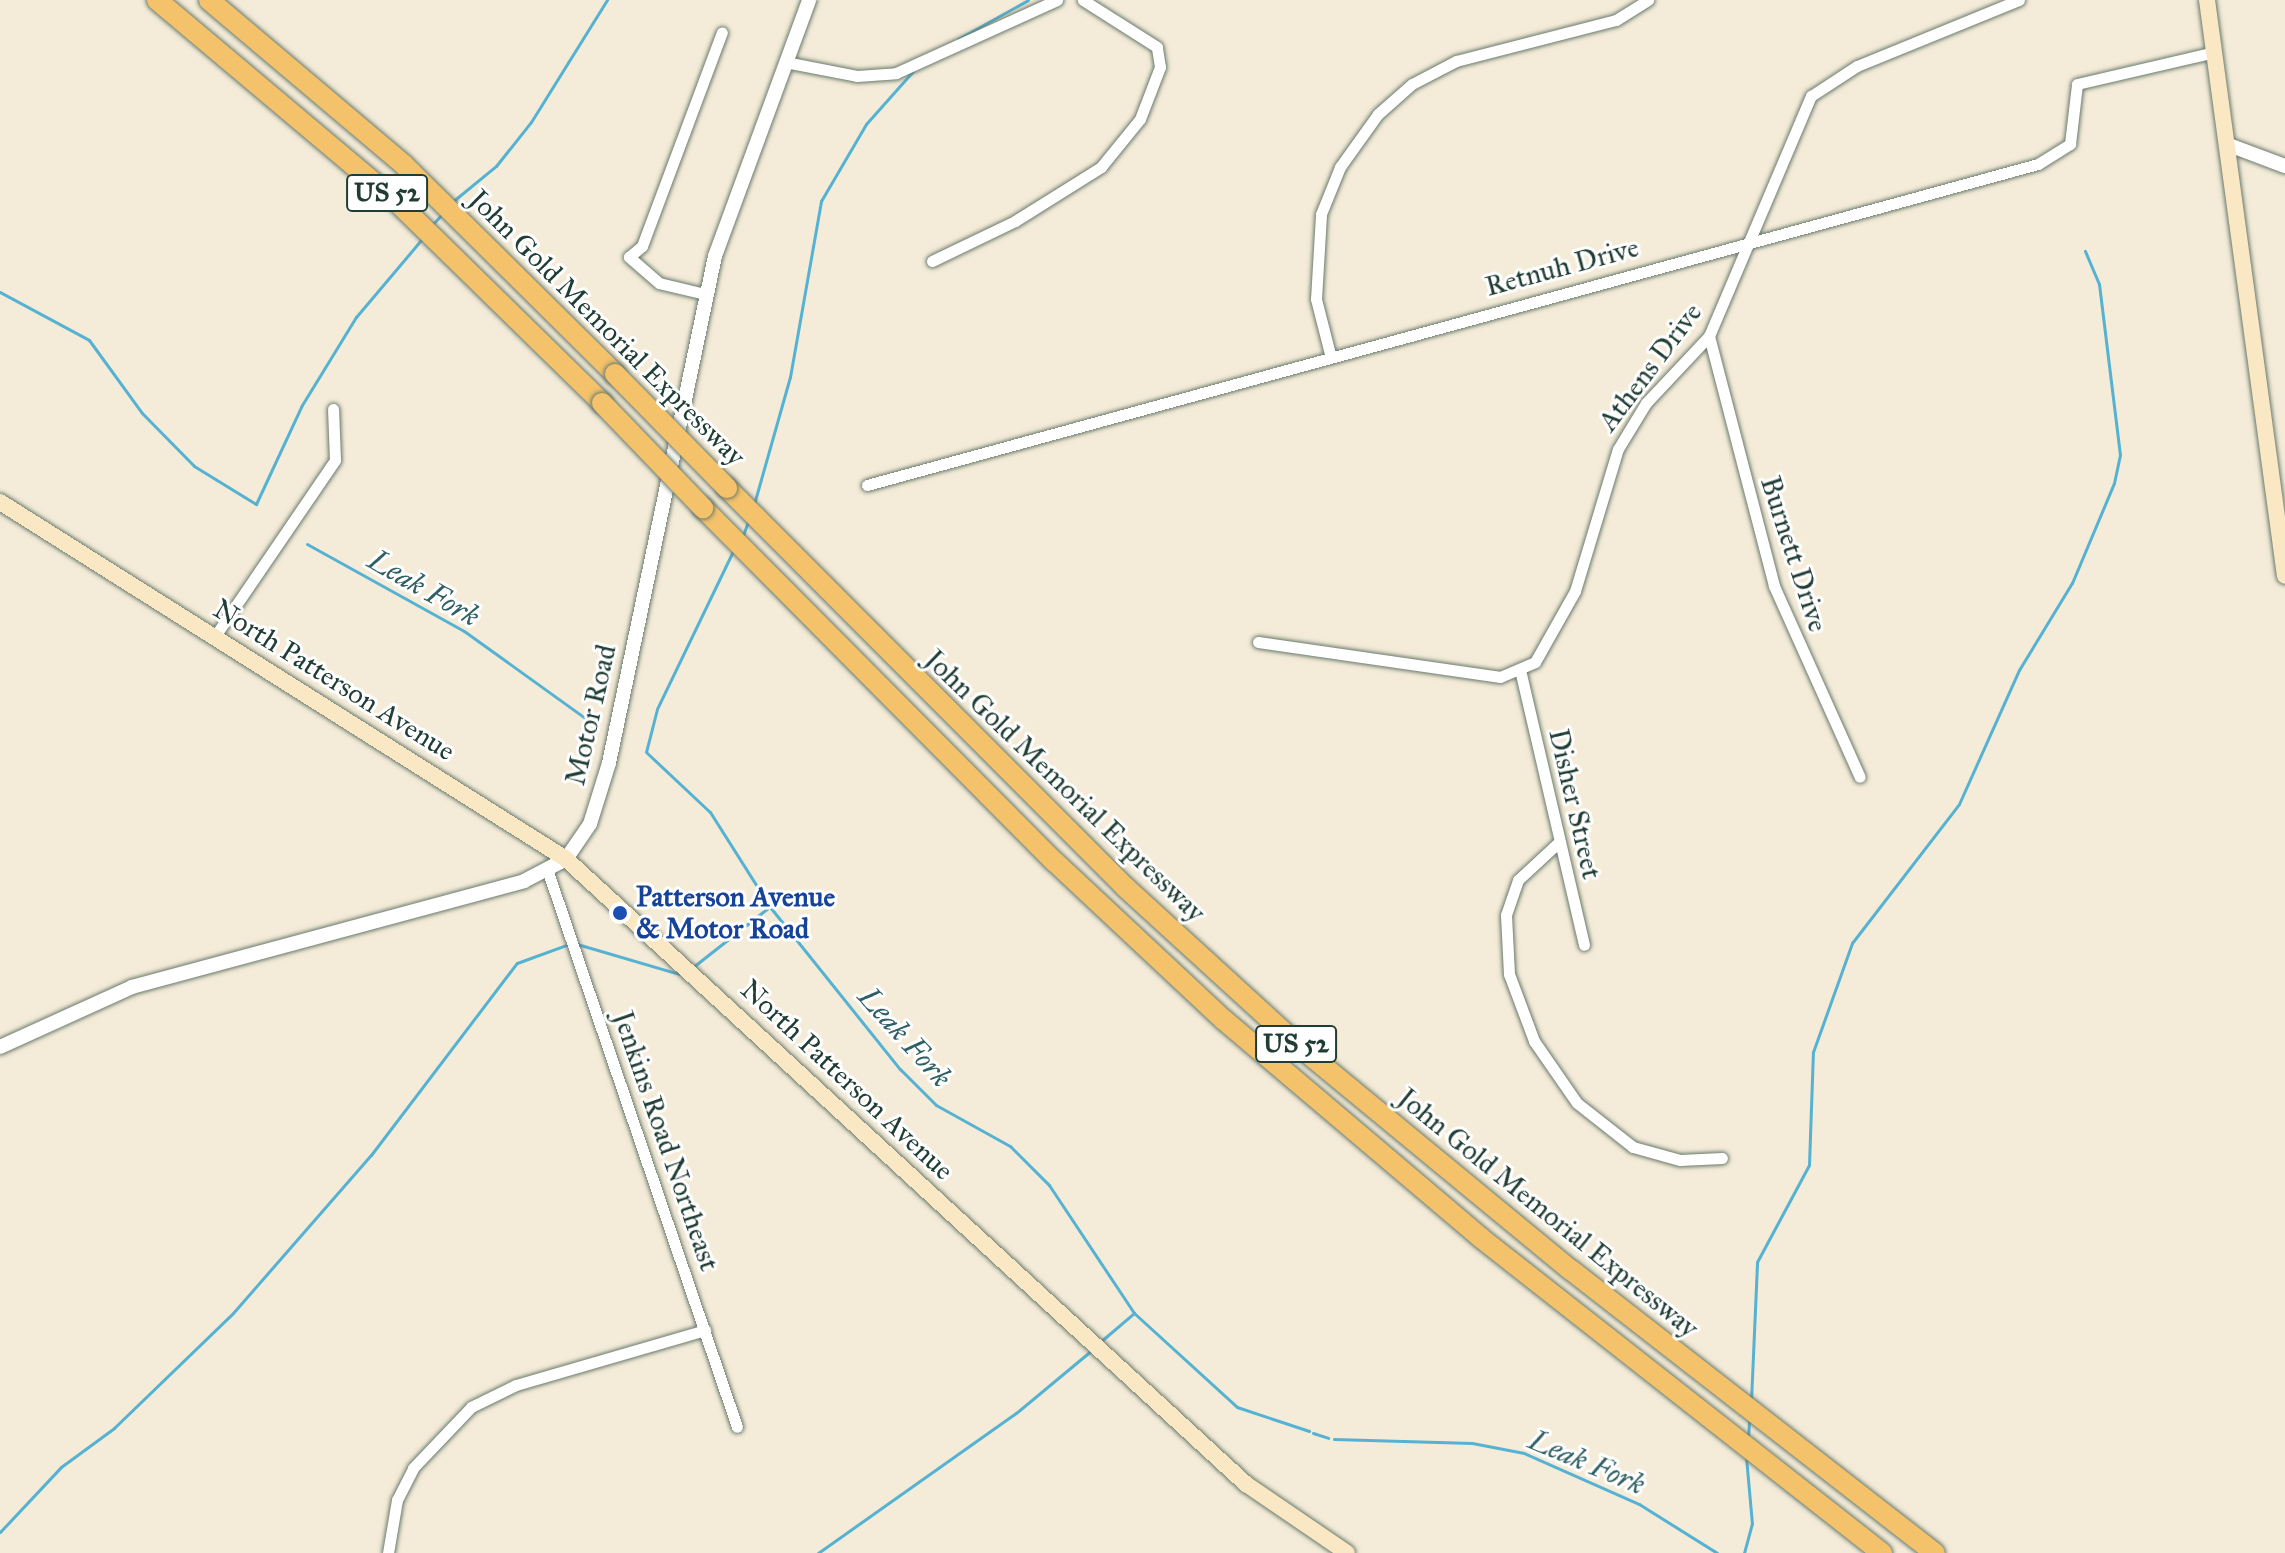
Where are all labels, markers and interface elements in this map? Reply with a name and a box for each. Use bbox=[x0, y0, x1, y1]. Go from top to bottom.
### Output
road number: US 52 bbox=[345, 171, 429, 215]
street label: John Gold Memorial Expressway bbox=[462, 183, 752, 473]
street label: Retnuh Drive bbox=[1482, 230, 1642, 304]
street label: Athens Drive bbox=[1591, 296, 1709, 438]
street label: Burnett Drive bbox=[1753, 472, 1835, 636]
water label: Leak Fork bbox=[362, 542, 486, 634]
street label: North Patterson Avenue bbox=[207, 592, 461, 768]
street label: Motor Road bbox=[559, 641, 623, 789]
street label: John Gold Memorial Expressway bbox=[918, 643, 1212, 929]
street label: Disher Street bbox=[1541, 726, 1609, 882]
place label: Patterson Avenue & Motor Road bbox=[636, 880, 835, 946]
marker: Patterson Avenue & Motor Road bbox=[611, 904, 629, 922]
street label: North Patterson Avenue bbox=[734, 973, 960, 1187]
water label: Leak Fork bbox=[851, 979, 959, 1095]
street label: Jenkins Road Northeast bbox=[606, 1007, 726, 1275]
road number: US 52 bbox=[1254, 1022, 1338, 1066]
street label: John Gold Memorial Expressway bbox=[1391, 1081, 1705, 1345]
water label: Leak Fork bbox=[1524, 1421, 1650, 1503]

